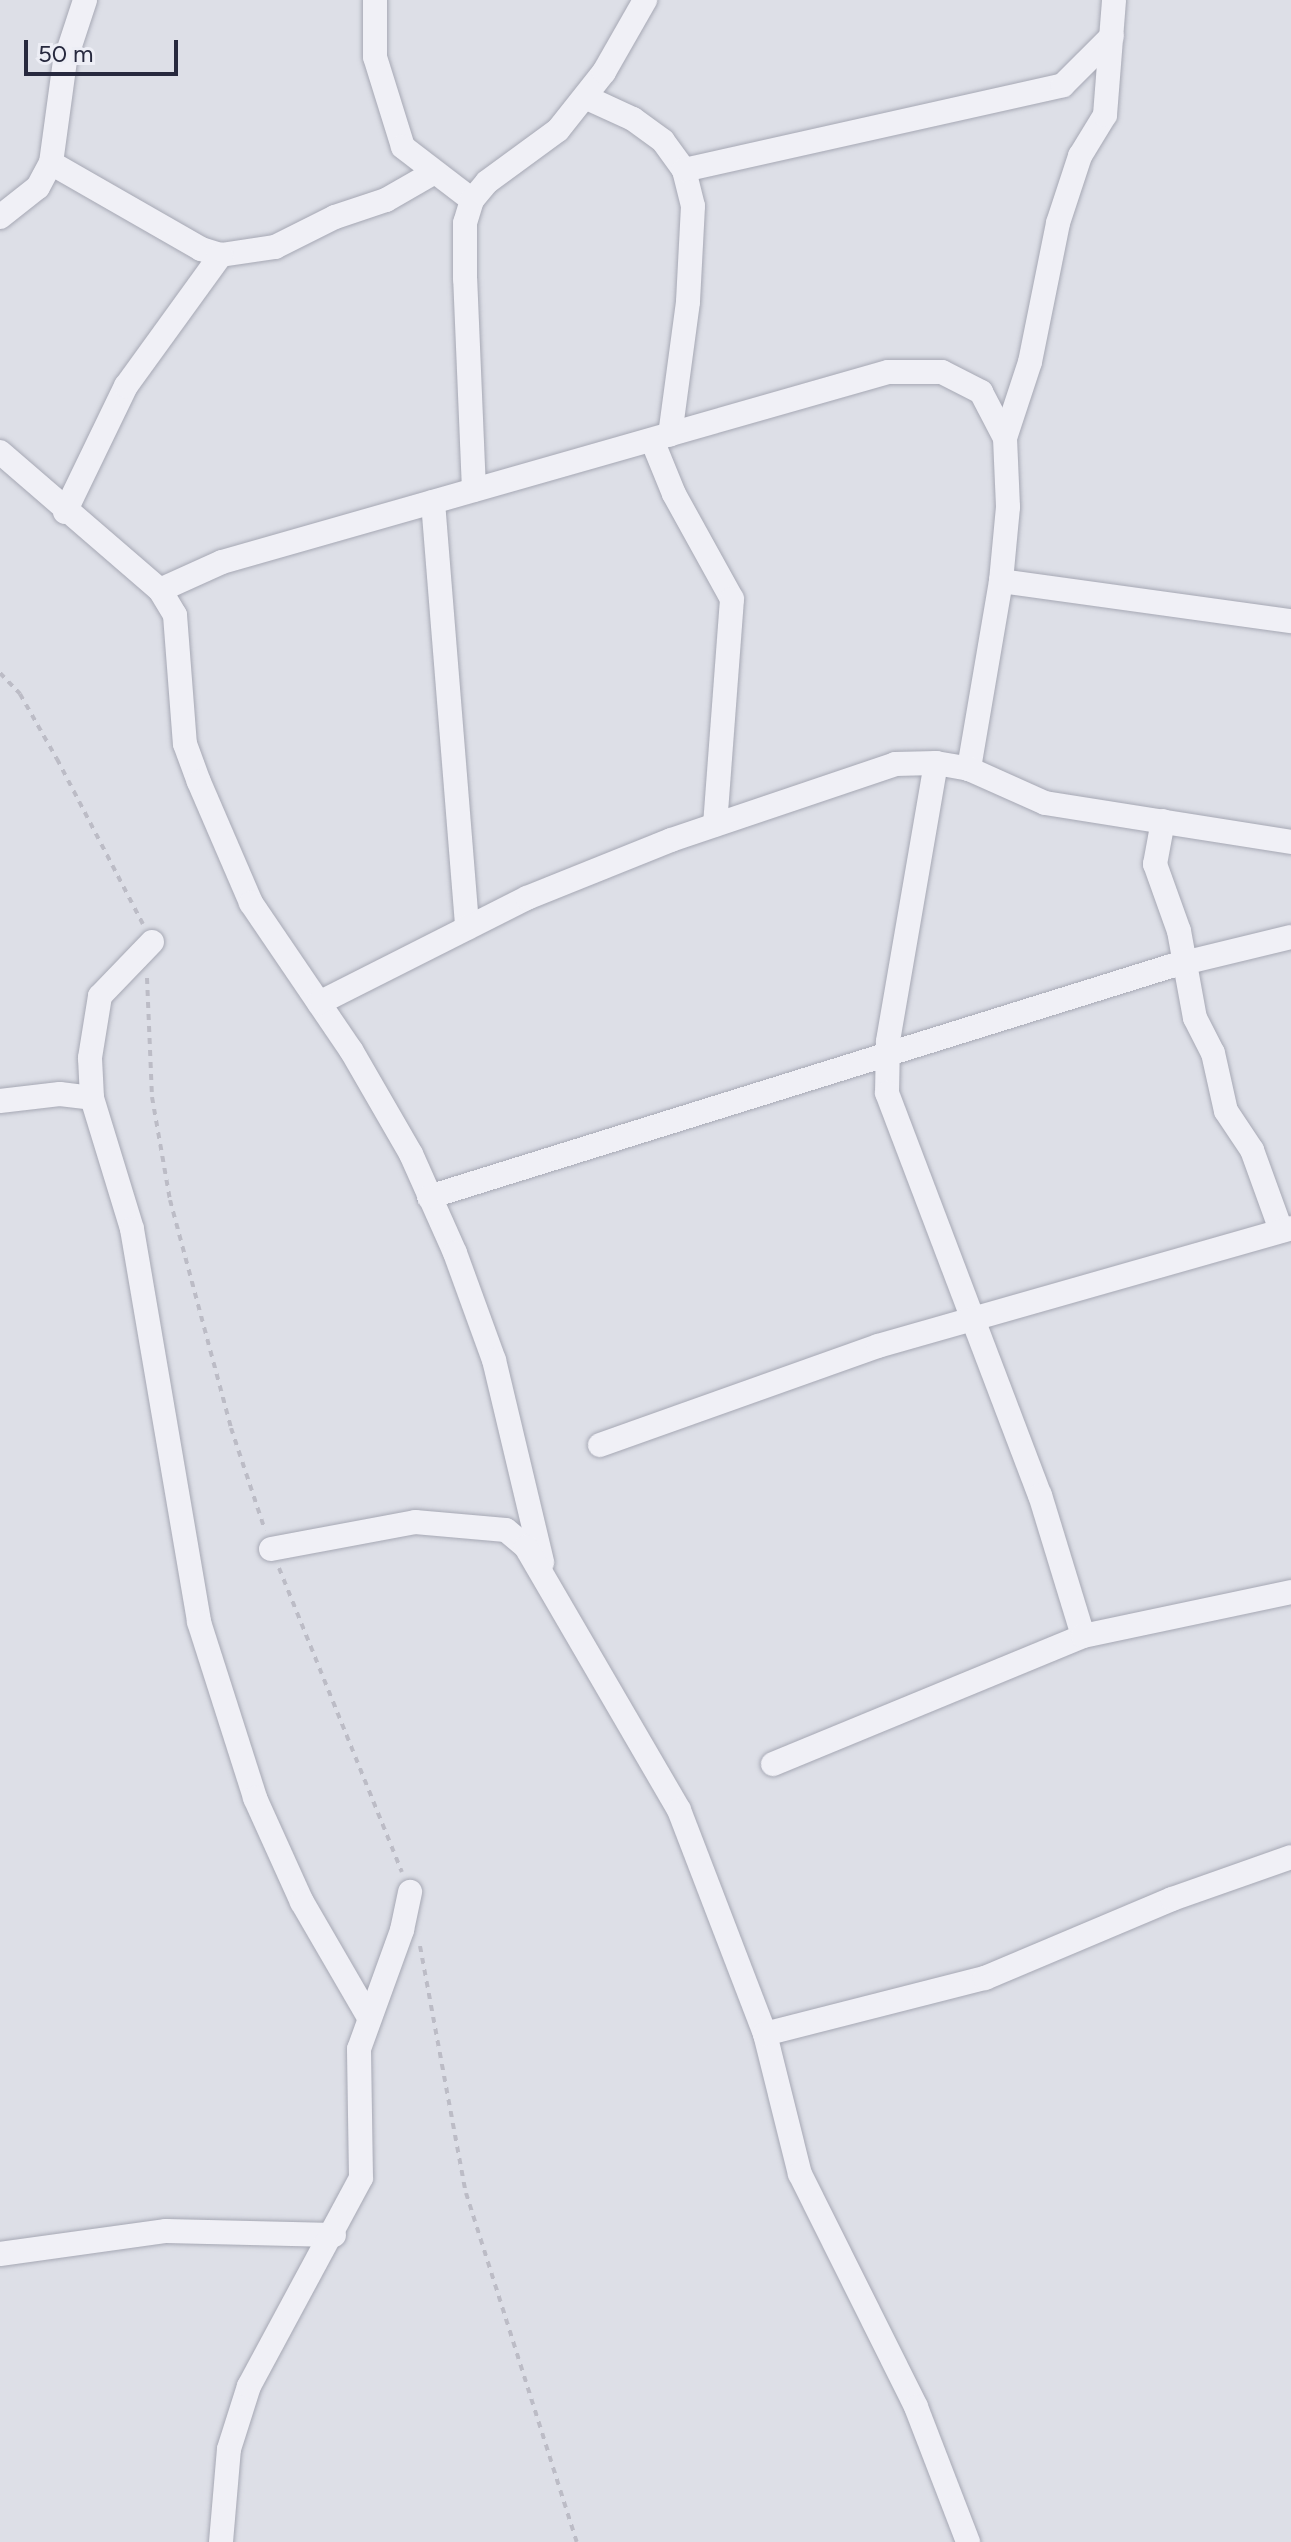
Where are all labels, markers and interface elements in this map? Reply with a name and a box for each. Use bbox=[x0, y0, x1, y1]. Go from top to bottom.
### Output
scale bar bbox=[28, 24, 182, 74]
text: 50 m bbox=[38, 39, 94, 68]

